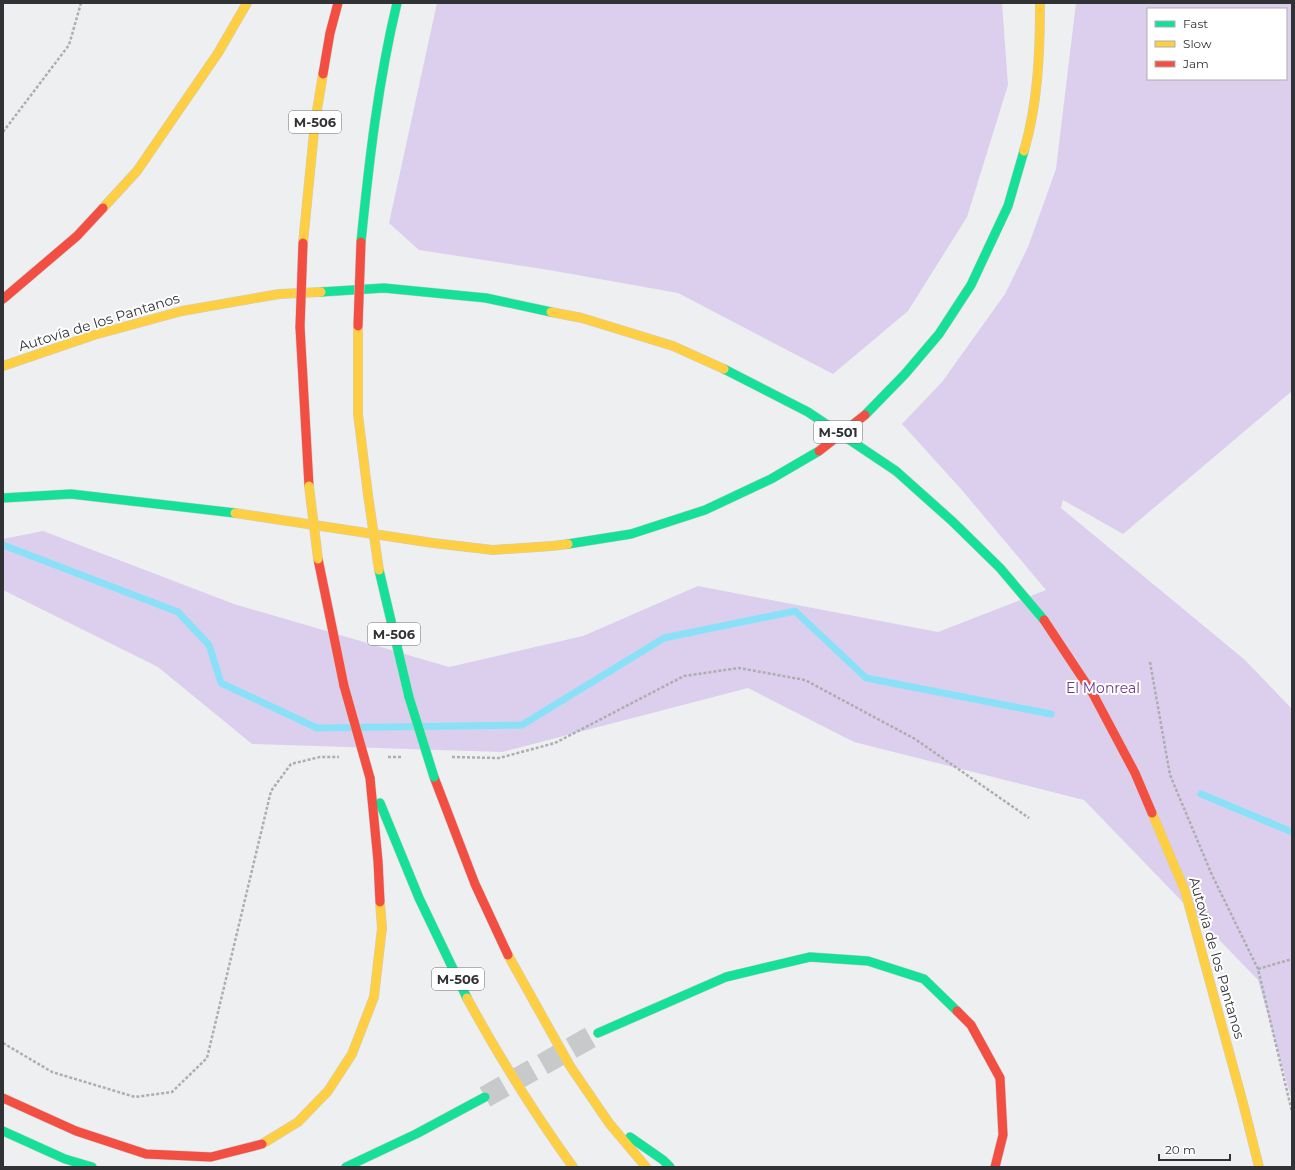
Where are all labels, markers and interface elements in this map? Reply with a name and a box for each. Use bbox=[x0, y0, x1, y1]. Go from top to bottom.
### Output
legend bbox=[1147, 8, 1287, 80]
text: Fast bbox=[1183, 16, 1208, 31]
text: Slow bbox=[1183, 36, 1212, 51]
text: Jam bbox=[1182, 56, 1209, 71]
road number: M-506 bbox=[289, 111, 341, 133]
street label: Autovía de los Pantanos bbox=[16, 289, 182, 355]
road number: M-501 bbox=[814, 421, 862, 443]
road number: M-506 bbox=[368, 623, 420, 645]
park label: El Monreal bbox=[1066, 679, 1140, 697]
street label: Autovía de los Pantanos bbox=[1185, 875, 1249, 1041]
road number: M-506 bbox=[432, 968, 484, 990]
scale bar bbox=[1159, 1136, 1230, 1162]
text: 20 m bbox=[1165, 1142, 1196, 1157]

